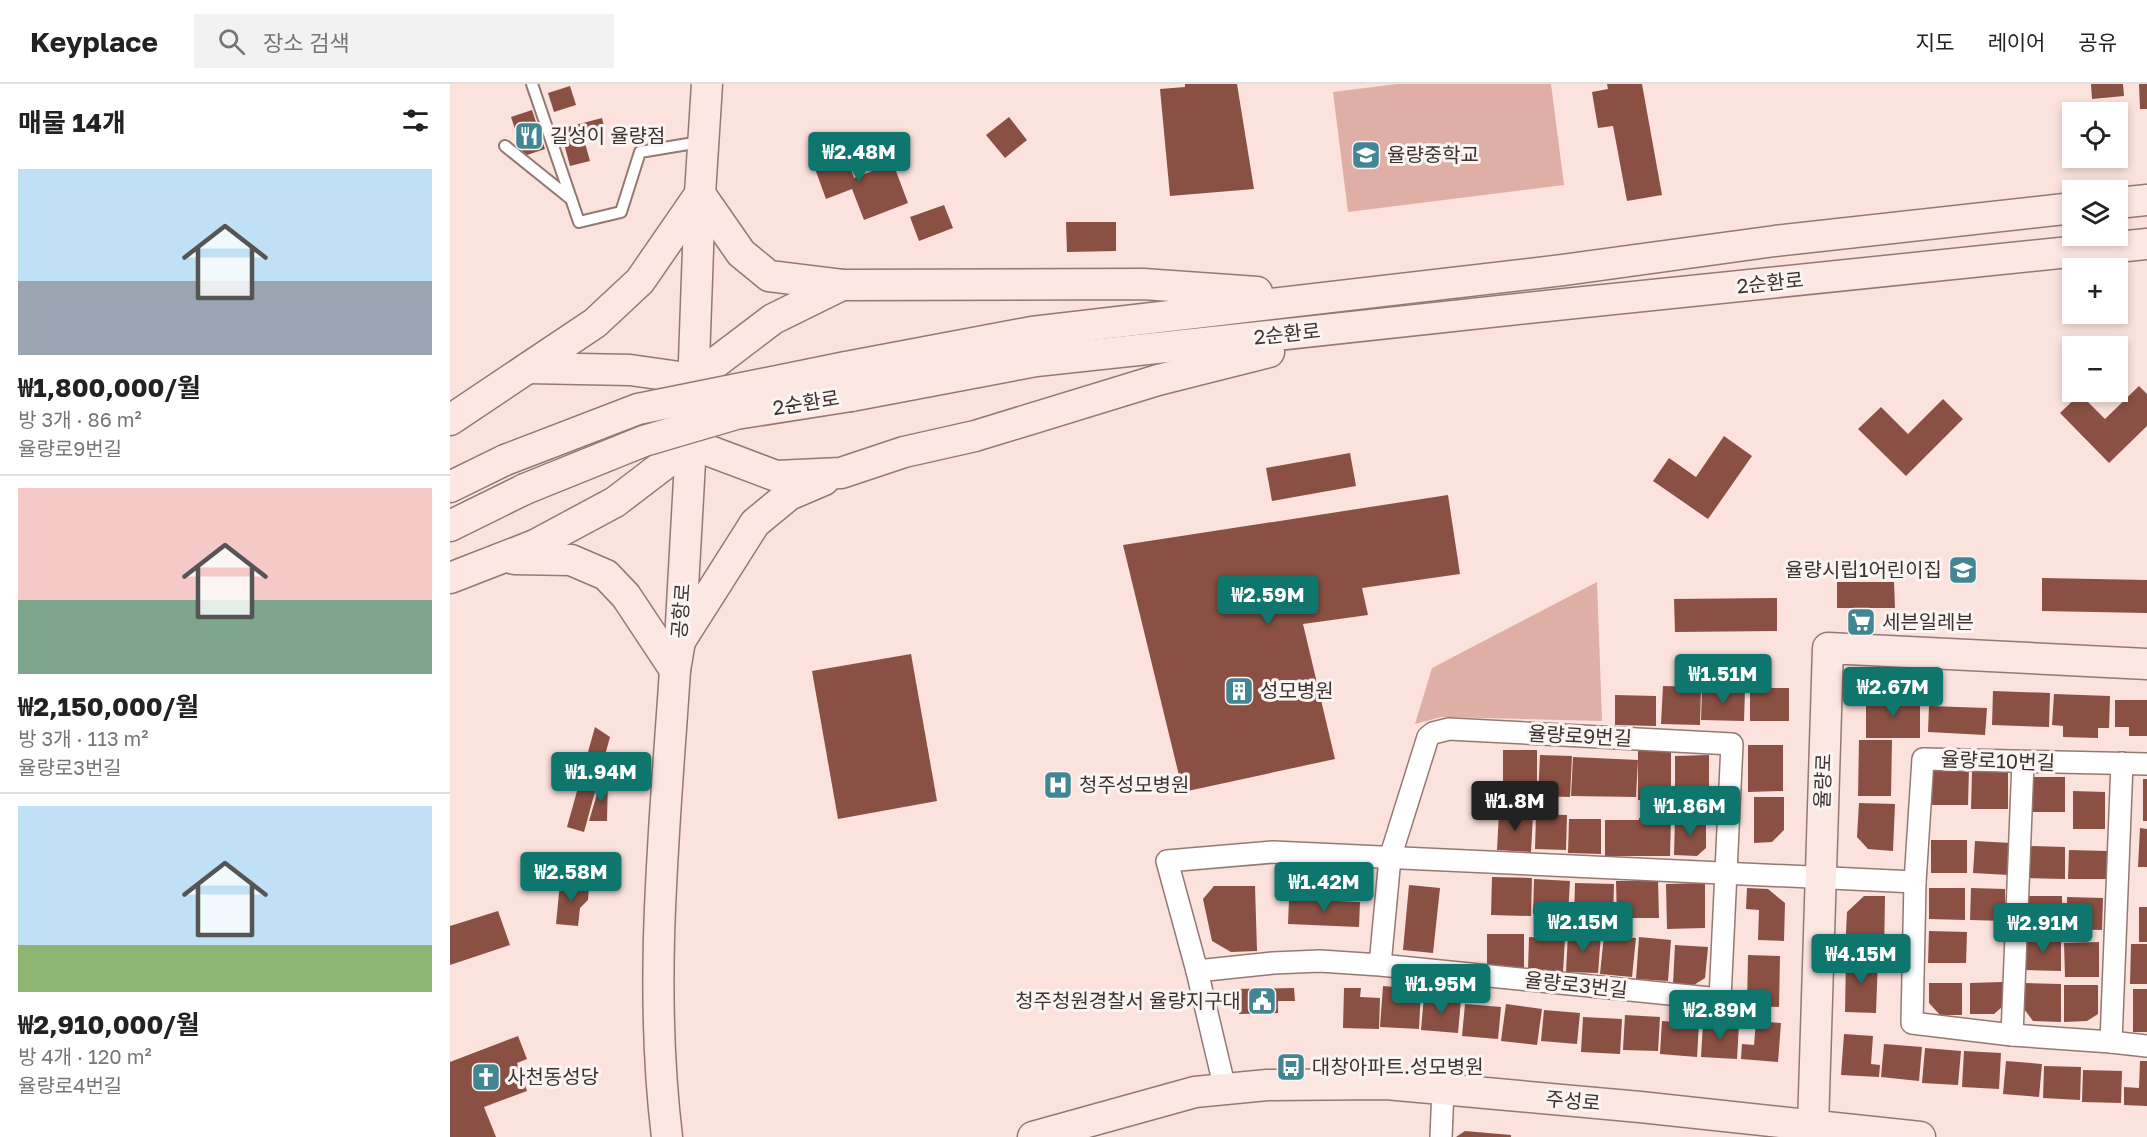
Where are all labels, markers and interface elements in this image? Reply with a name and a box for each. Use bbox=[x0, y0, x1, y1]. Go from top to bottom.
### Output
search box bbox=[194, 14, 614, 68]
text: Keyplace bbox=[30, 25, 158, 58]
icon: search bbox=[215, 25, 248, 58]
text: 장소 검색 bbox=[263, 29, 349, 56]
text: 지도 bbox=[1916, 29, 1954, 55]
text: 레이어 bbox=[1987, 29, 2045, 55]
text: 공유 bbox=[2078, 29, 2117, 55]
map controls bbox=[2062, 102, 2128, 402]
button: locate bbox=[2062, 102, 2128, 168]
icon: filters bbox=[399, 104, 432, 137]
text: 매물 14개 bbox=[18, 107, 126, 138]
restaurant icon: 길성이 율량점 bbox=[513, 120, 545, 152]
place label: 길성이 율량점 bbox=[550, 123, 665, 147]
pin: ₩2.48M bbox=[810, 132, 908, 183]
text: ₩2.48M bbox=[822, 139, 896, 163]
school or university icon: 율량중학교 bbox=[1350, 139, 1382, 171]
place label: 율량중학교 bbox=[1387, 142, 1479, 166]
button: layers bbox=[2062, 180, 2128, 246]
icon: home bbox=[171, 208, 279, 316]
button: + bbox=[2062, 258, 2128, 324]
street label: 2순환로 bbox=[1735, 267, 1804, 297]
street label: 2순환로 bbox=[1252, 318, 1321, 348]
button: − bbox=[2062, 336, 2128, 402]
text: ₩1,800,000/월 bbox=[18, 372, 201, 403]
street label: 2순환로 bbox=[771, 385, 841, 419]
text: 방 3개 · 86 m² bbox=[18, 407, 142, 431]
text: 율량로9번길 bbox=[18, 436, 122, 460]
icon: home bbox=[171, 527, 279, 635]
school or university icon: 율량시립1어린이집 bbox=[1947, 554, 1979, 586]
place label: 율량시립1어린이집 bbox=[1785, 557, 1942, 581]
pin: ₩2.59M bbox=[1219, 575, 1317, 626]
text: ₩2.59M bbox=[1231, 582, 1305, 606]
street label: 공항로 bbox=[666, 583, 694, 639]
supermarket icon: 세븐일레븐 bbox=[1845, 606, 1877, 638]
place label: 세븐일레븐 bbox=[1882, 609, 1974, 633]
pin: ₩1.51M bbox=[1674, 654, 1772, 705]
text: ₩1.51M bbox=[1689, 661, 1757, 685]
pin: ₩2.67M bbox=[1844, 667, 1942, 718]
text: ₩2.67M bbox=[1857, 674, 1929, 698]
building icon: 성모병원 bbox=[1223, 675, 1255, 707]
place label: 성모병원 bbox=[1260, 678, 1334, 702]
text: ₩2,150,000/월 bbox=[18, 691, 199, 722]
street label: 율량로9번길 bbox=[1527, 720, 1633, 750]
text: 방 3개 · 113 m² bbox=[18, 726, 149, 750]
street label: 율량로10번길 bbox=[1941, 746, 2055, 774]
pin: ₩1.94M bbox=[552, 752, 650, 803]
street label: 율량로 bbox=[1809, 753, 1835, 809]
text: 율량로3번길 bbox=[18, 755, 122, 779]
text: ₩1.94M bbox=[565, 759, 637, 783]
hospital icon: 청주성모병원 bbox=[1042, 769, 1074, 801]
place label: 청주성모병원 bbox=[1079, 772, 1189, 796]
pin: ₩1.8M bbox=[1473, 781, 1557, 832]
pin: ₩1.86M bbox=[1641, 786, 1739, 837]
text: ₩1.8M bbox=[1485, 788, 1545, 812]
text: ₩1.86M bbox=[1654, 793, 1726, 817]
icon: home bbox=[171, 845, 279, 953]
pin: ₩2.58M bbox=[522, 852, 620, 903]
text: ₩2.58M bbox=[534, 859, 608, 883]
pin: ₩1.42M bbox=[1275, 862, 1373, 913]
text: ₩1.42M bbox=[1289, 869, 1360, 893]
pin: ₩2.15M bbox=[1534, 902, 1632, 953]
pin: ₩2.91M bbox=[1994, 903, 2092, 954]
text: ₩2.15M bbox=[1548, 909, 1618, 933]
text: ₩2.91M bbox=[2007, 910, 2079, 934]
pin: ₩4.15M bbox=[1812, 934, 1910, 985]
text: ₩4.15M bbox=[1826, 941, 1897, 965]
pin: ₩1.95M bbox=[1392, 964, 1490, 1015]
street label: 율량로3번길 bbox=[1523, 967, 1629, 1001]
text: ₩1.95M bbox=[1405, 971, 1477, 995]
public building icon: 청주청원경찰서 율량지구대 bbox=[1246, 985, 1278, 1017]
place label: 청주청원경찰서 율량지구대 bbox=[1015, 988, 1241, 1012]
pin: ₩2.89M bbox=[1671, 990, 1769, 1041]
text: ₩2.89M bbox=[1683, 997, 1757, 1021]
text: ₩2,910,000/월 bbox=[18, 1009, 200, 1040]
text: 방 4개 · 120 m² bbox=[18, 1044, 152, 1068]
bus stop icon: 대창아파트.성모병원 bbox=[1275, 1051, 1307, 1083]
place label: 대창아파트.성모병원 bbox=[1312, 1054, 1484, 1078]
church icon: 사천동성당 bbox=[470, 1061, 502, 1093]
place label: 사천동성당 bbox=[507, 1064, 599, 1088]
text: 율량로4번길 bbox=[18, 1073, 122, 1097]
street label: 주성로 bbox=[1545, 1086, 1602, 1114]

